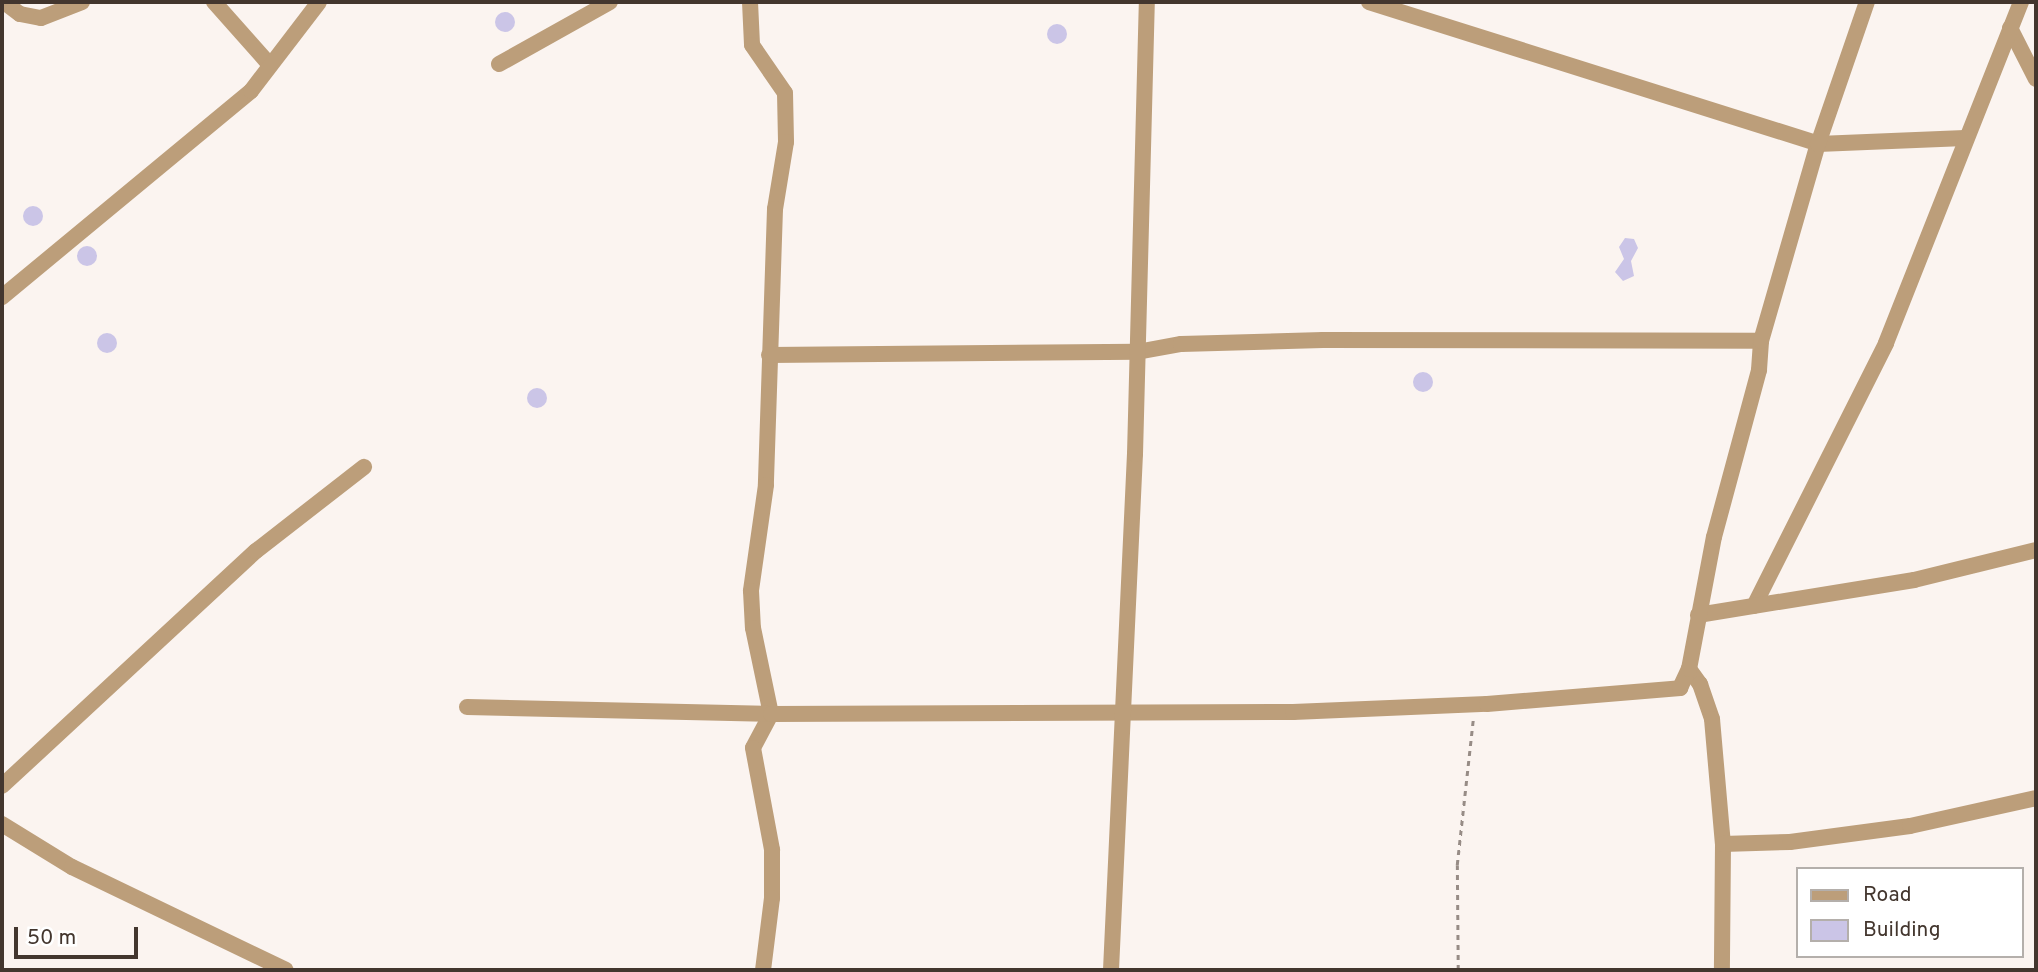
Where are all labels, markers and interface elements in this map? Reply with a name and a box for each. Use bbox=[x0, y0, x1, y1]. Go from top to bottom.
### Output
legend bbox=[1797, 867, 2024, 958]
text: Road bbox=[1863, 882, 1912, 909]
scale bar bbox=[18, 912, 142, 956]
text: Building bbox=[1863, 917, 1941, 944]
text: 50 m bbox=[27, 925, 76, 952]

